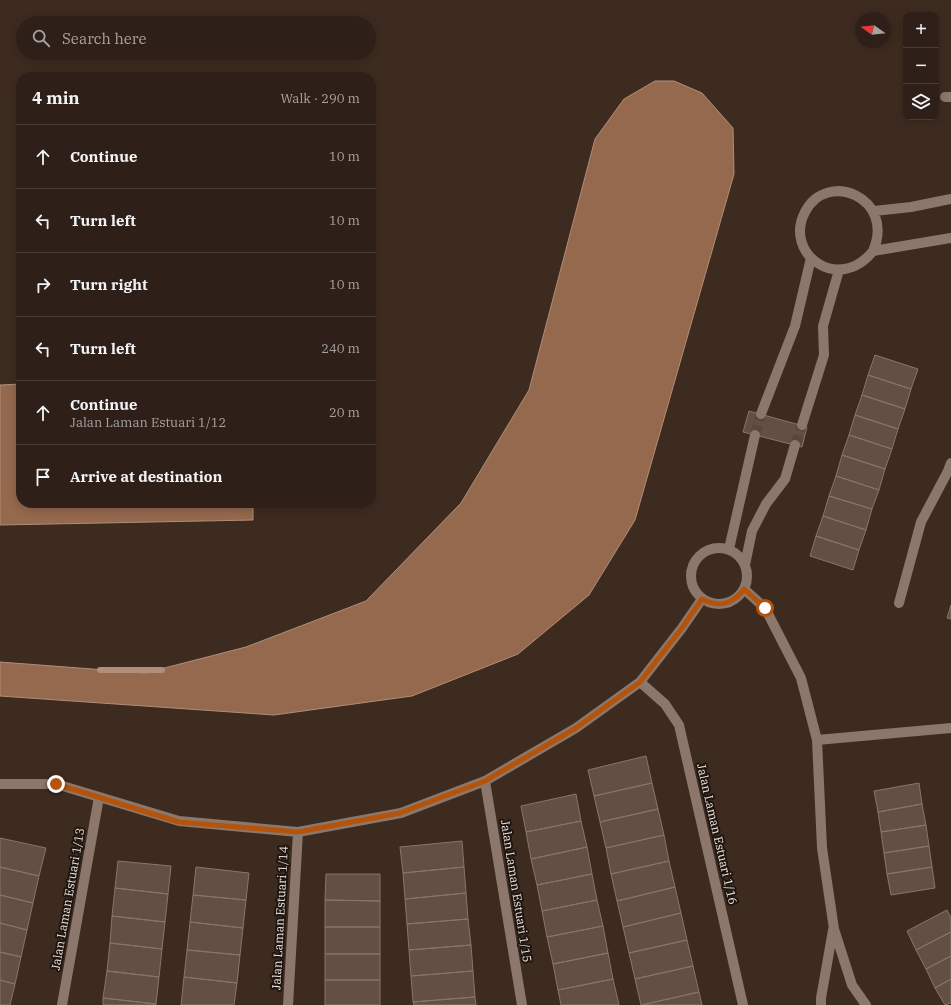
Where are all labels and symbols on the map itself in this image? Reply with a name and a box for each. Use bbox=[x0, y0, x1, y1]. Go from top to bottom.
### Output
north arrow bbox=[855, 12, 891, 48]
route start bbox=[756, 599, 774, 617]
street label: Jalan Laman Estuari 1/16 bbox=[694, 762, 741, 906]
route end bbox=[47, 775, 65, 793]
street label: Jalan Laman Estuari 1/15 bbox=[498, 819, 535, 963]
street label: Jalan Laman Estuari 1/13 bbox=[48, 827, 87, 971]
street label: Jalan Laman Estuari 1/14 bbox=[268, 846, 291, 990]

